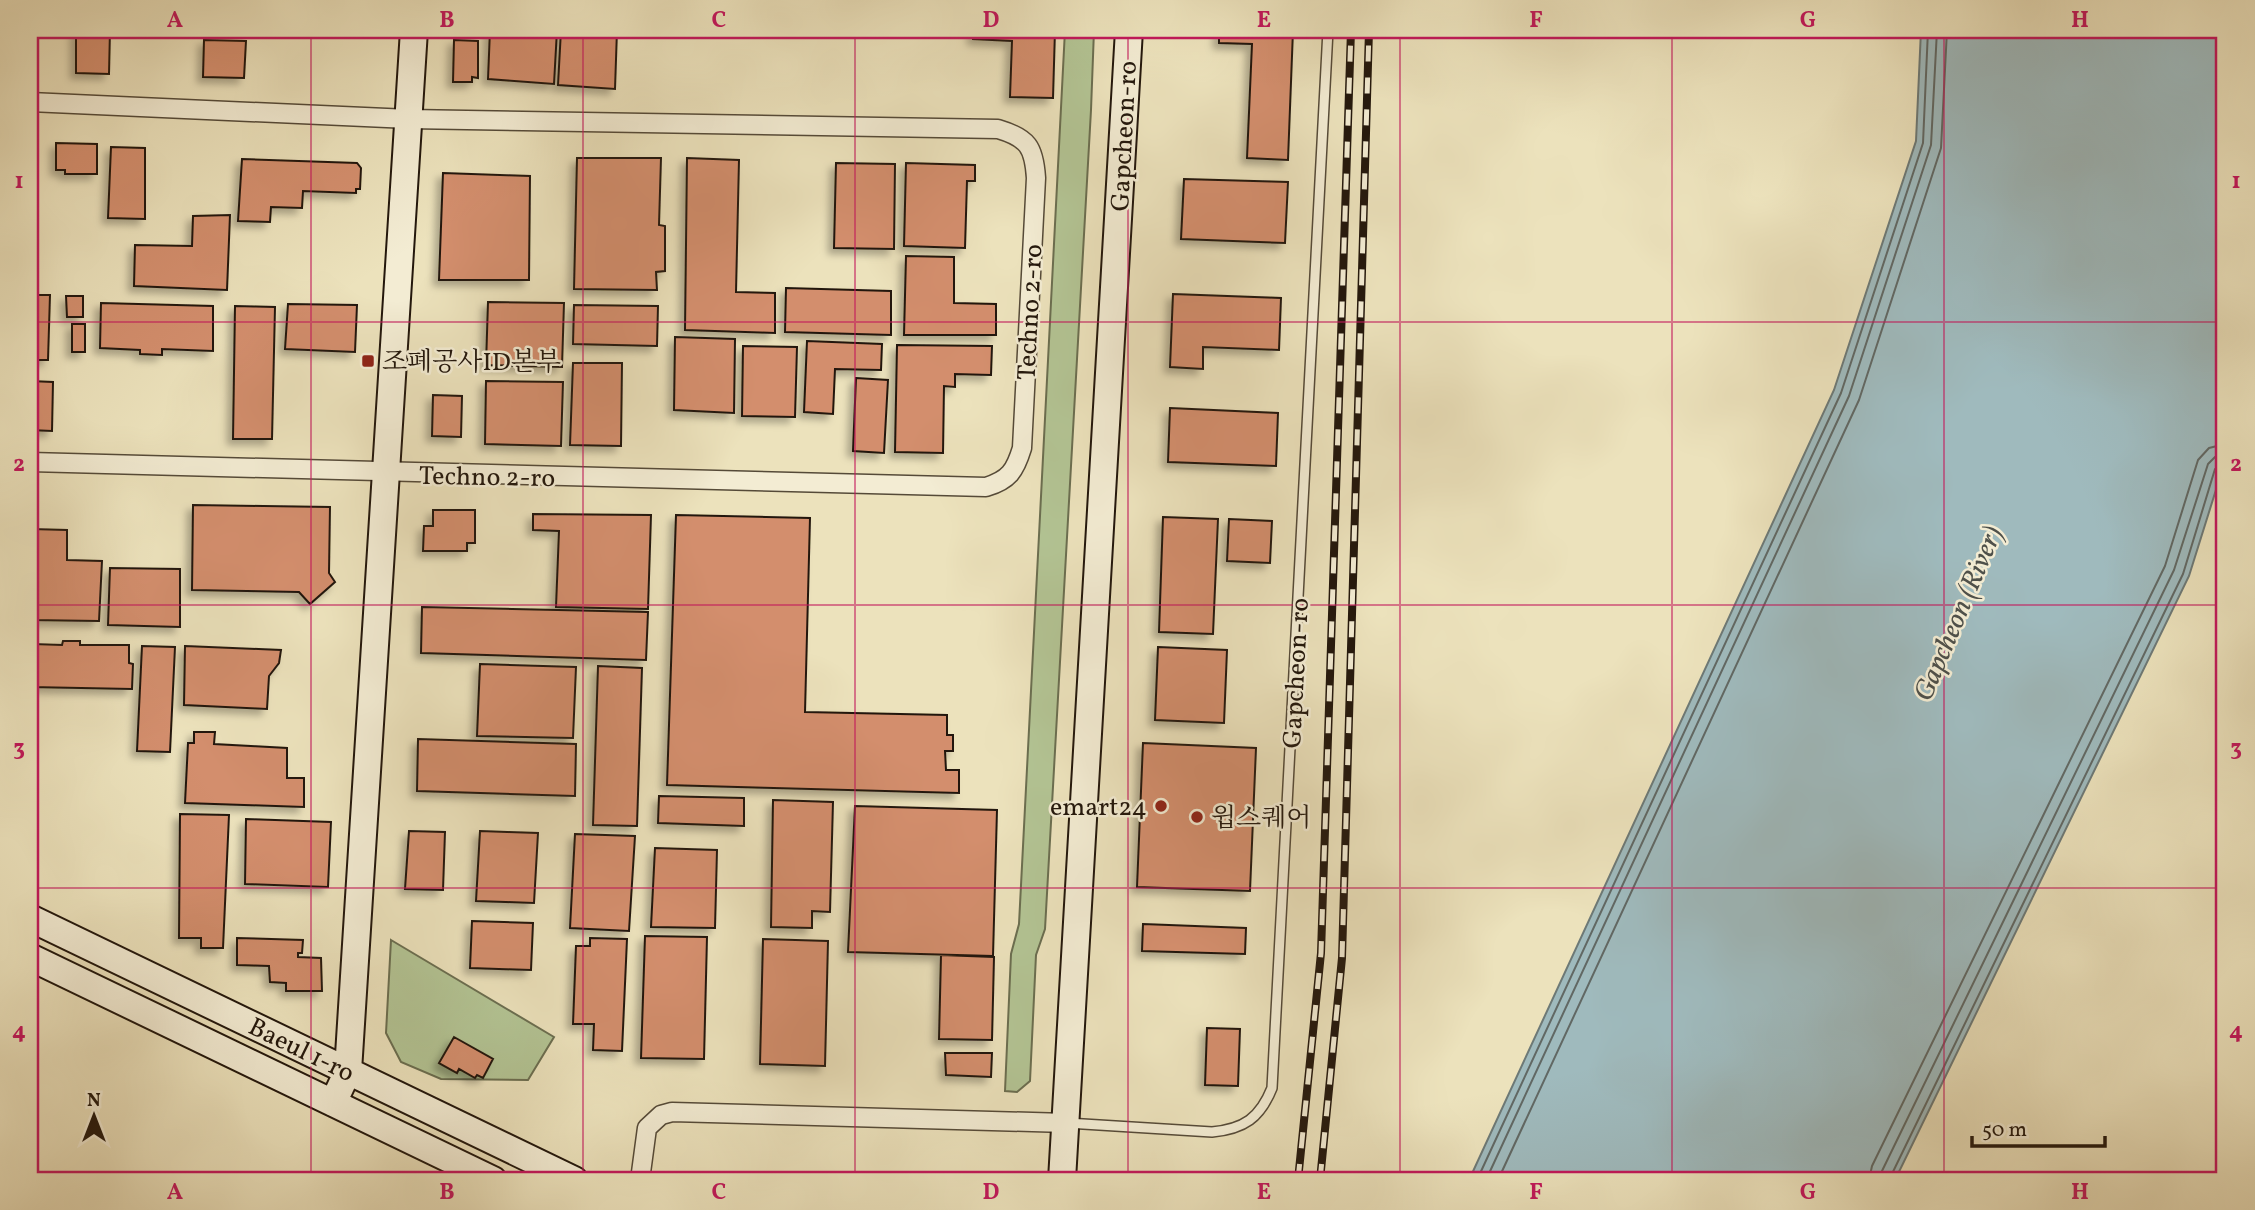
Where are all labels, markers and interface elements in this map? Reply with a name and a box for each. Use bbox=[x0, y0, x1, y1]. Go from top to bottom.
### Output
text: A bbox=[167, 5, 183, 37]
text: B bbox=[439, 5, 455, 37]
text: C bbox=[712, 5, 726, 37]
text: D bbox=[983, 5, 1000, 37]
text: E bbox=[1257, 5, 1271, 37]
text: F bbox=[1529, 5, 1543, 37]
text: G bbox=[1800, 5, 1816, 37]
text: H bbox=[2071, 5, 2089, 37]
street label: Gapcheon-ro bbox=[1103, 60, 1147, 212]
text: 1 bbox=[14, 166, 24, 198]
text: 1 bbox=[2231, 166, 2241, 198]
street label: Techno 2-ro bbox=[1009, 243, 1053, 381]
place label: 조폐공사ID본부 bbox=[382, 345, 561, 381]
marker: 조폐공사ID본부 bbox=[360, 353, 376, 369]
text: 2 bbox=[13, 449, 25, 481]
text: 2 bbox=[2230, 449, 2242, 481]
street label: Techno 2-ro bbox=[418, 459, 555, 497]
water label: Gapcheon (River) bbox=[1905, 520, 2014, 708]
street label: Gapcheon-ro bbox=[1275, 597, 1319, 749]
text: 3 bbox=[13, 733, 25, 765]
text: 3 bbox=[2230, 733, 2242, 765]
place label: emart24 bbox=[1050, 790, 1147, 826]
marker: emart24 bbox=[1153, 798, 1169, 814]
place label: 윕스퀘어 bbox=[1211, 801, 1311, 837]
marker: 윕스퀘어 bbox=[1189, 809, 1205, 825]
street label: Baeul 1-ro bbox=[242, 1010, 360, 1092]
text: 4 bbox=[12, 1016, 26, 1048]
text: 4 bbox=[2229, 1016, 2243, 1048]
north arrow bbox=[60, 1080, 130, 1150]
text: N bbox=[87, 1088, 101, 1114]
scale bar bbox=[1972, 1105, 2104, 1149]
text: 50 m bbox=[1982, 1116, 2027, 1145]
text: A bbox=[167, 1177, 183, 1209]
text: B bbox=[439, 1177, 455, 1209]
text: C bbox=[712, 1177, 726, 1209]
text: D bbox=[983, 1177, 1000, 1209]
text: E bbox=[1257, 1177, 1271, 1209]
text: F bbox=[1529, 1177, 1543, 1209]
text: G bbox=[1800, 1177, 1816, 1209]
text: H bbox=[2071, 1177, 2089, 1209]

